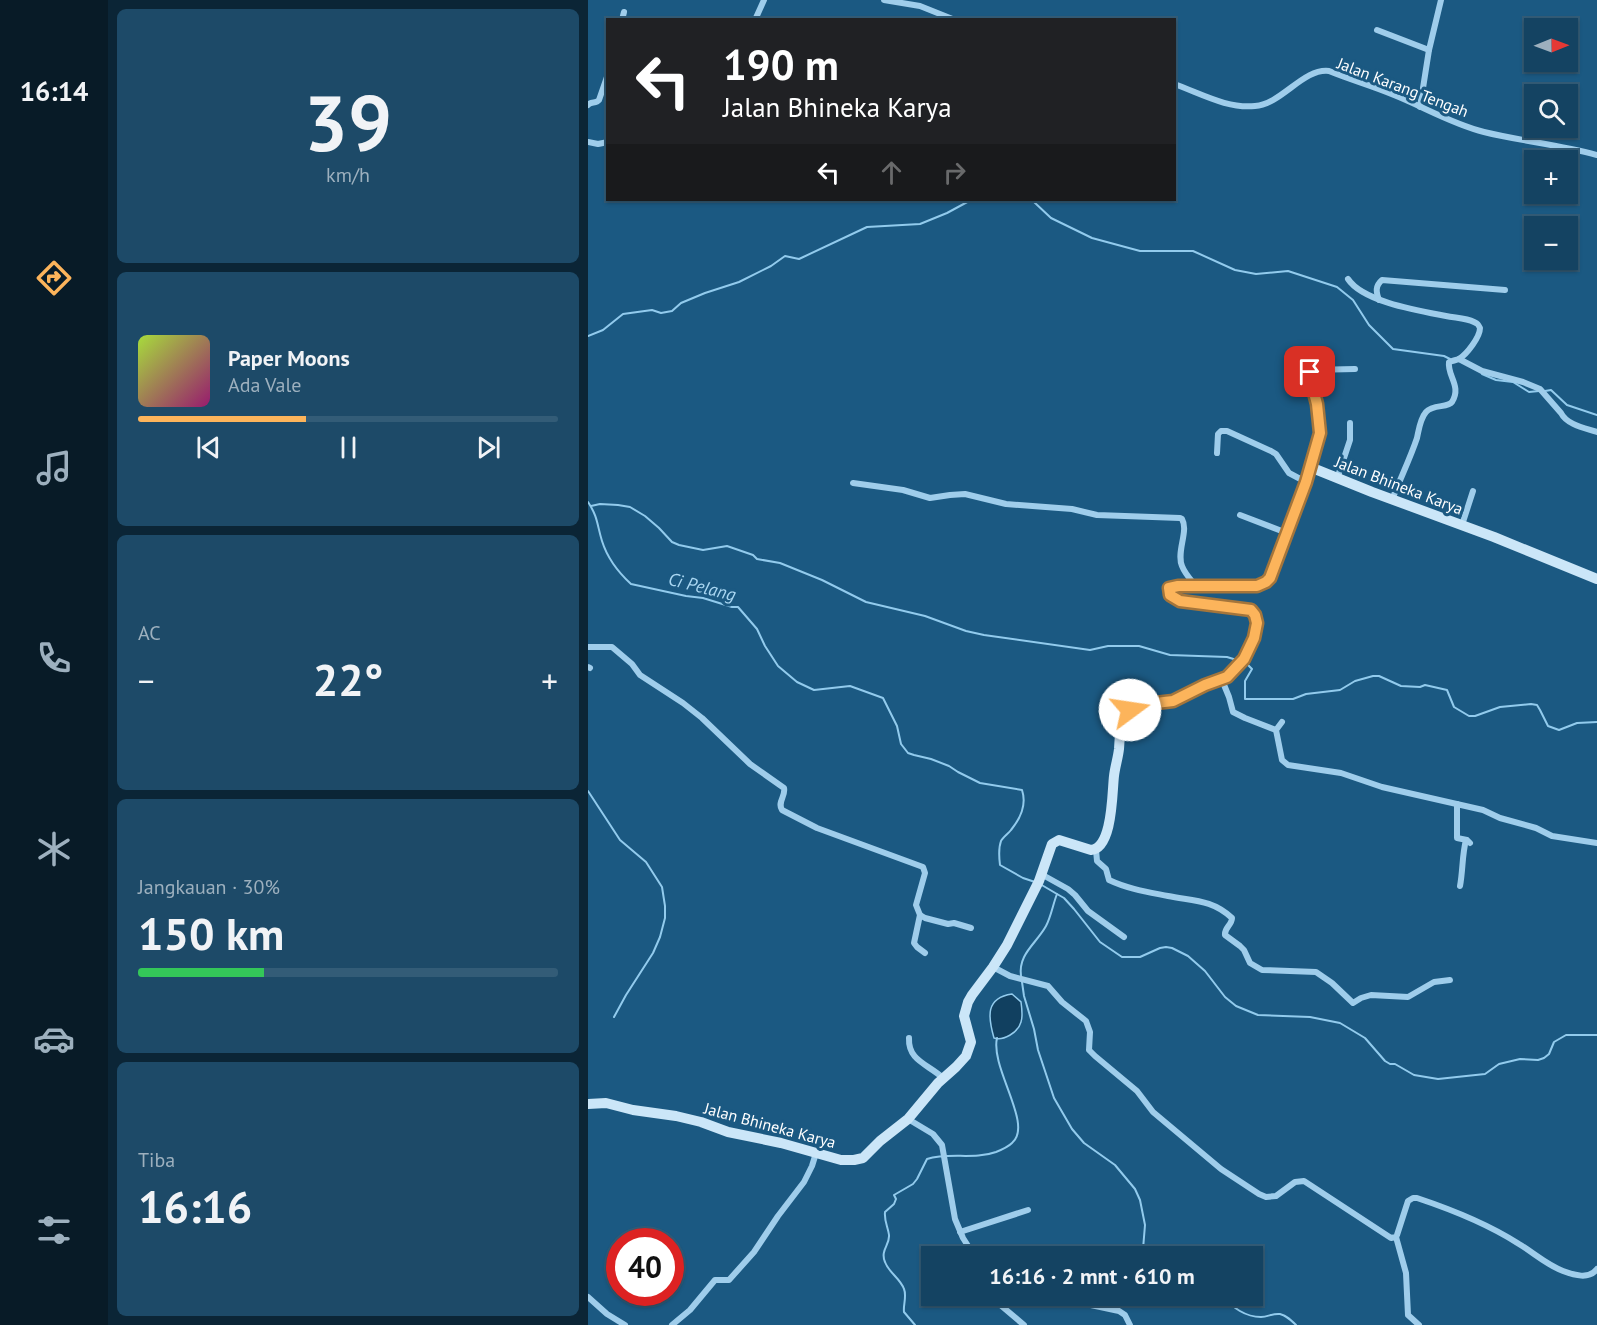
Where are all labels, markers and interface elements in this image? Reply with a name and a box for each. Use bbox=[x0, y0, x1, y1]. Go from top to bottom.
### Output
north arrow bbox=[1524, 18, 1578, 72]
map controls bbox=[1524, 18, 1578, 270]
text: 190 m bbox=[723, 37, 839, 92]
icon: left bbox=[624, 42, 702, 120]
street label: Jalan Karang Tengah bbox=[1334, 52, 1471, 121]
text: 39 bbox=[304, 72, 392, 173]
text: 16:14 bbox=[20, 74, 88, 108]
button: search bbox=[1524, 84, 1578, 138]
text: Jalan Bhineka Karya bbox=[723, 90, 952, 124]
button: + bbox=[1524, 150, 1578, 204]
icon: left bbox=[812, 156, 845, 189]
icon: ahead bbox=[875, 156, 908, 189]
icon: right bbox=[938, 156, 971, 189]
text: km/h bbox=[326, 162, 370, 188]
button: − bbox=[1524, 216, 1578, 270]
icon: directions bbox=[33, 257, 75, 299]
text: Paper Moons bbox=[228, 344, 350, 372]
pin bbox=[1284, 346, 1335, 397]
icon: arrive bbox=[1293, 355, 1326, 388]
text: Ada Vale bbox=[228, 372, 301, 398]
icon: previous bbox=[192, 431, 225, 464]
icon: pause bbox=[332, 431, 365, 464]
icon: next bbox=[472, 431, 505, 464]
icon: music bbox=[33, 447, 75, 489]
street label: Jalan Bhineka Karya bbox=[1331, 451, 1466, 519]
water label: Ci Pelang bbox=[666, 567, 738, 606]
text: AC bbox=[138, 620, 161, 646]
icon: phone bbox=[33, 637, 75, 679]
text: 22° bbox=[313, 650, 383, 708]
text: − bbox=[138, 659, 155, 702]
text: + bbox=[541, 659, 558, 702]
position arrow bbox=[1098, 678, 1162, 742]
icon: climate bbox=[33, 828, 75, 870]
text: Jangkauan · 30% bbox=[138, 874, 280, 900]
text: 150 km bbox=[138, 904, 284, 962]
icon: car bbox=[33, 1018, 75, 1060]
street label: Jalan Bhineka Karya bbox=[701, 1098, 838, 1152]
text: Tiba bbox=[138, 1147, 175, 1173]
text: 16:16 bbox=[138, 1177, 252, 1235]
icon: filters bbox=[33, 1209, 75, 1251]
speed limit sign: 40 bbox=[606, 1228, 684, 1306]
text: 16:16 · 2 mnt · 610 m bbox=[989, 1262, 1195, 1290]

